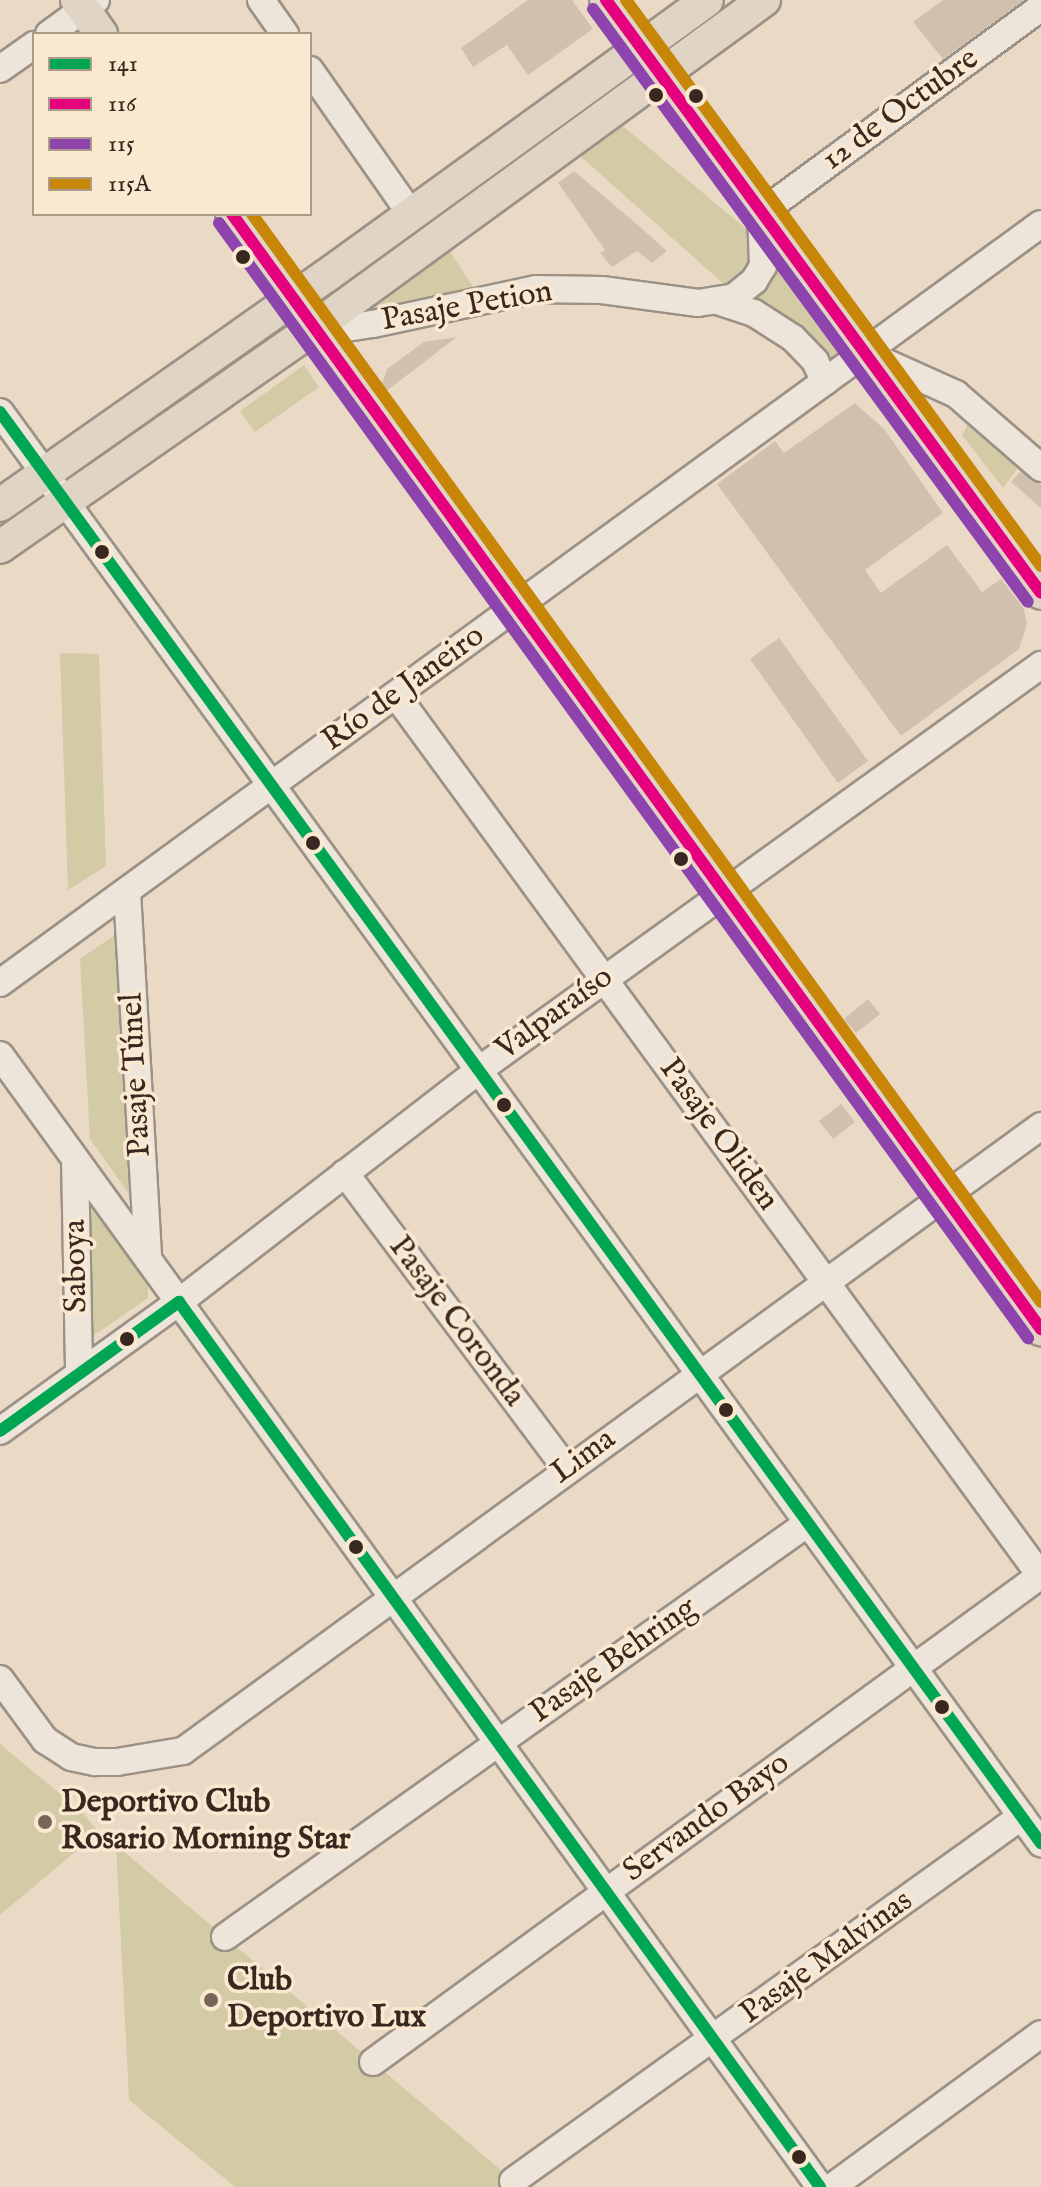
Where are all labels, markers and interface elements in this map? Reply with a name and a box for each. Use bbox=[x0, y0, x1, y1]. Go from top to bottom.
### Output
legend bbox=[32, 32, 312, 216]
street label: 12 de Octubre bbox=[815, 40, 987, 180]
text: 141 bbox=[108, 49, 138, 80]
unlabelled marker bbox=[648, 87, 664, 103]
unlabelled marker bbox=[688, 88, 704, 104]
text: 116 bbox=[108, 89, 136, 120]
text: 115 bbox=[108, 129, 135, 160]
text: 115A bbox=[108, 169, 151, 200]
unlabelled marker bbox=[235, 249, 251, 265]
street label: Pasaje Petion bbox=[379, 273, 555, 341]
unlabelled marker bbox=[94, 544, 110, 560]
street label: Río de Janeiro bbox=[315, 617, 493, 761]
unlabelled marker bbox=[305, 835, 321, 851]
unlabelled marker bbox=[673, 851, 689, 867]
street label: Valparaíso bbox=[489, 959, 621, 1069]
street label: Pasaje Túnel bbox=[114, 992, 160, 1158]
street label: Pasaje Oliden bbox=[650, 1051, 786, 1219]
unlabelled marker bbox=[496, 1097, 512, 1113]
street label: Saboya bbox=[57, 1219, 97, 1313]
street label: Pasaje Coronda bbox=[379, 1229, 533, 1415]
unlabelled marker bbox=[119, 1331, 135, 1347]
unlabelled marker bbox=[718, 1402, 734, 1418]
street label: Lima bbox=[544, 1421, 624, 1493]
unlabelled marker bbox=[348, 1539, 364, 1555]
street label: Pasaje Behring bbox=[523, 1590, 705, 1732]
unlabelled marker bbox=[934, 1699, 950, 1715]
street label: Servando Bayo bbox=[616, 1745, 798, 1891]
place label: Deportivo Club Rosario Morning Star bbox=[61, 1785, 351, 1860]
marker: Deportivo Club Rosario Morning Star bbox=[36, 1813, 54, 1831]
street label: Pasaje Malvinas bbox=[733, 1883, 921, 2033]
place label: Club Deportivo Lux bbox=[227, 1963, 426, 2038]
marker: Club Deportivo Lux bbox=[202, 1991, 220, 2009]
unlabelled marker bbox=[791, 2149, 807, 2165]

